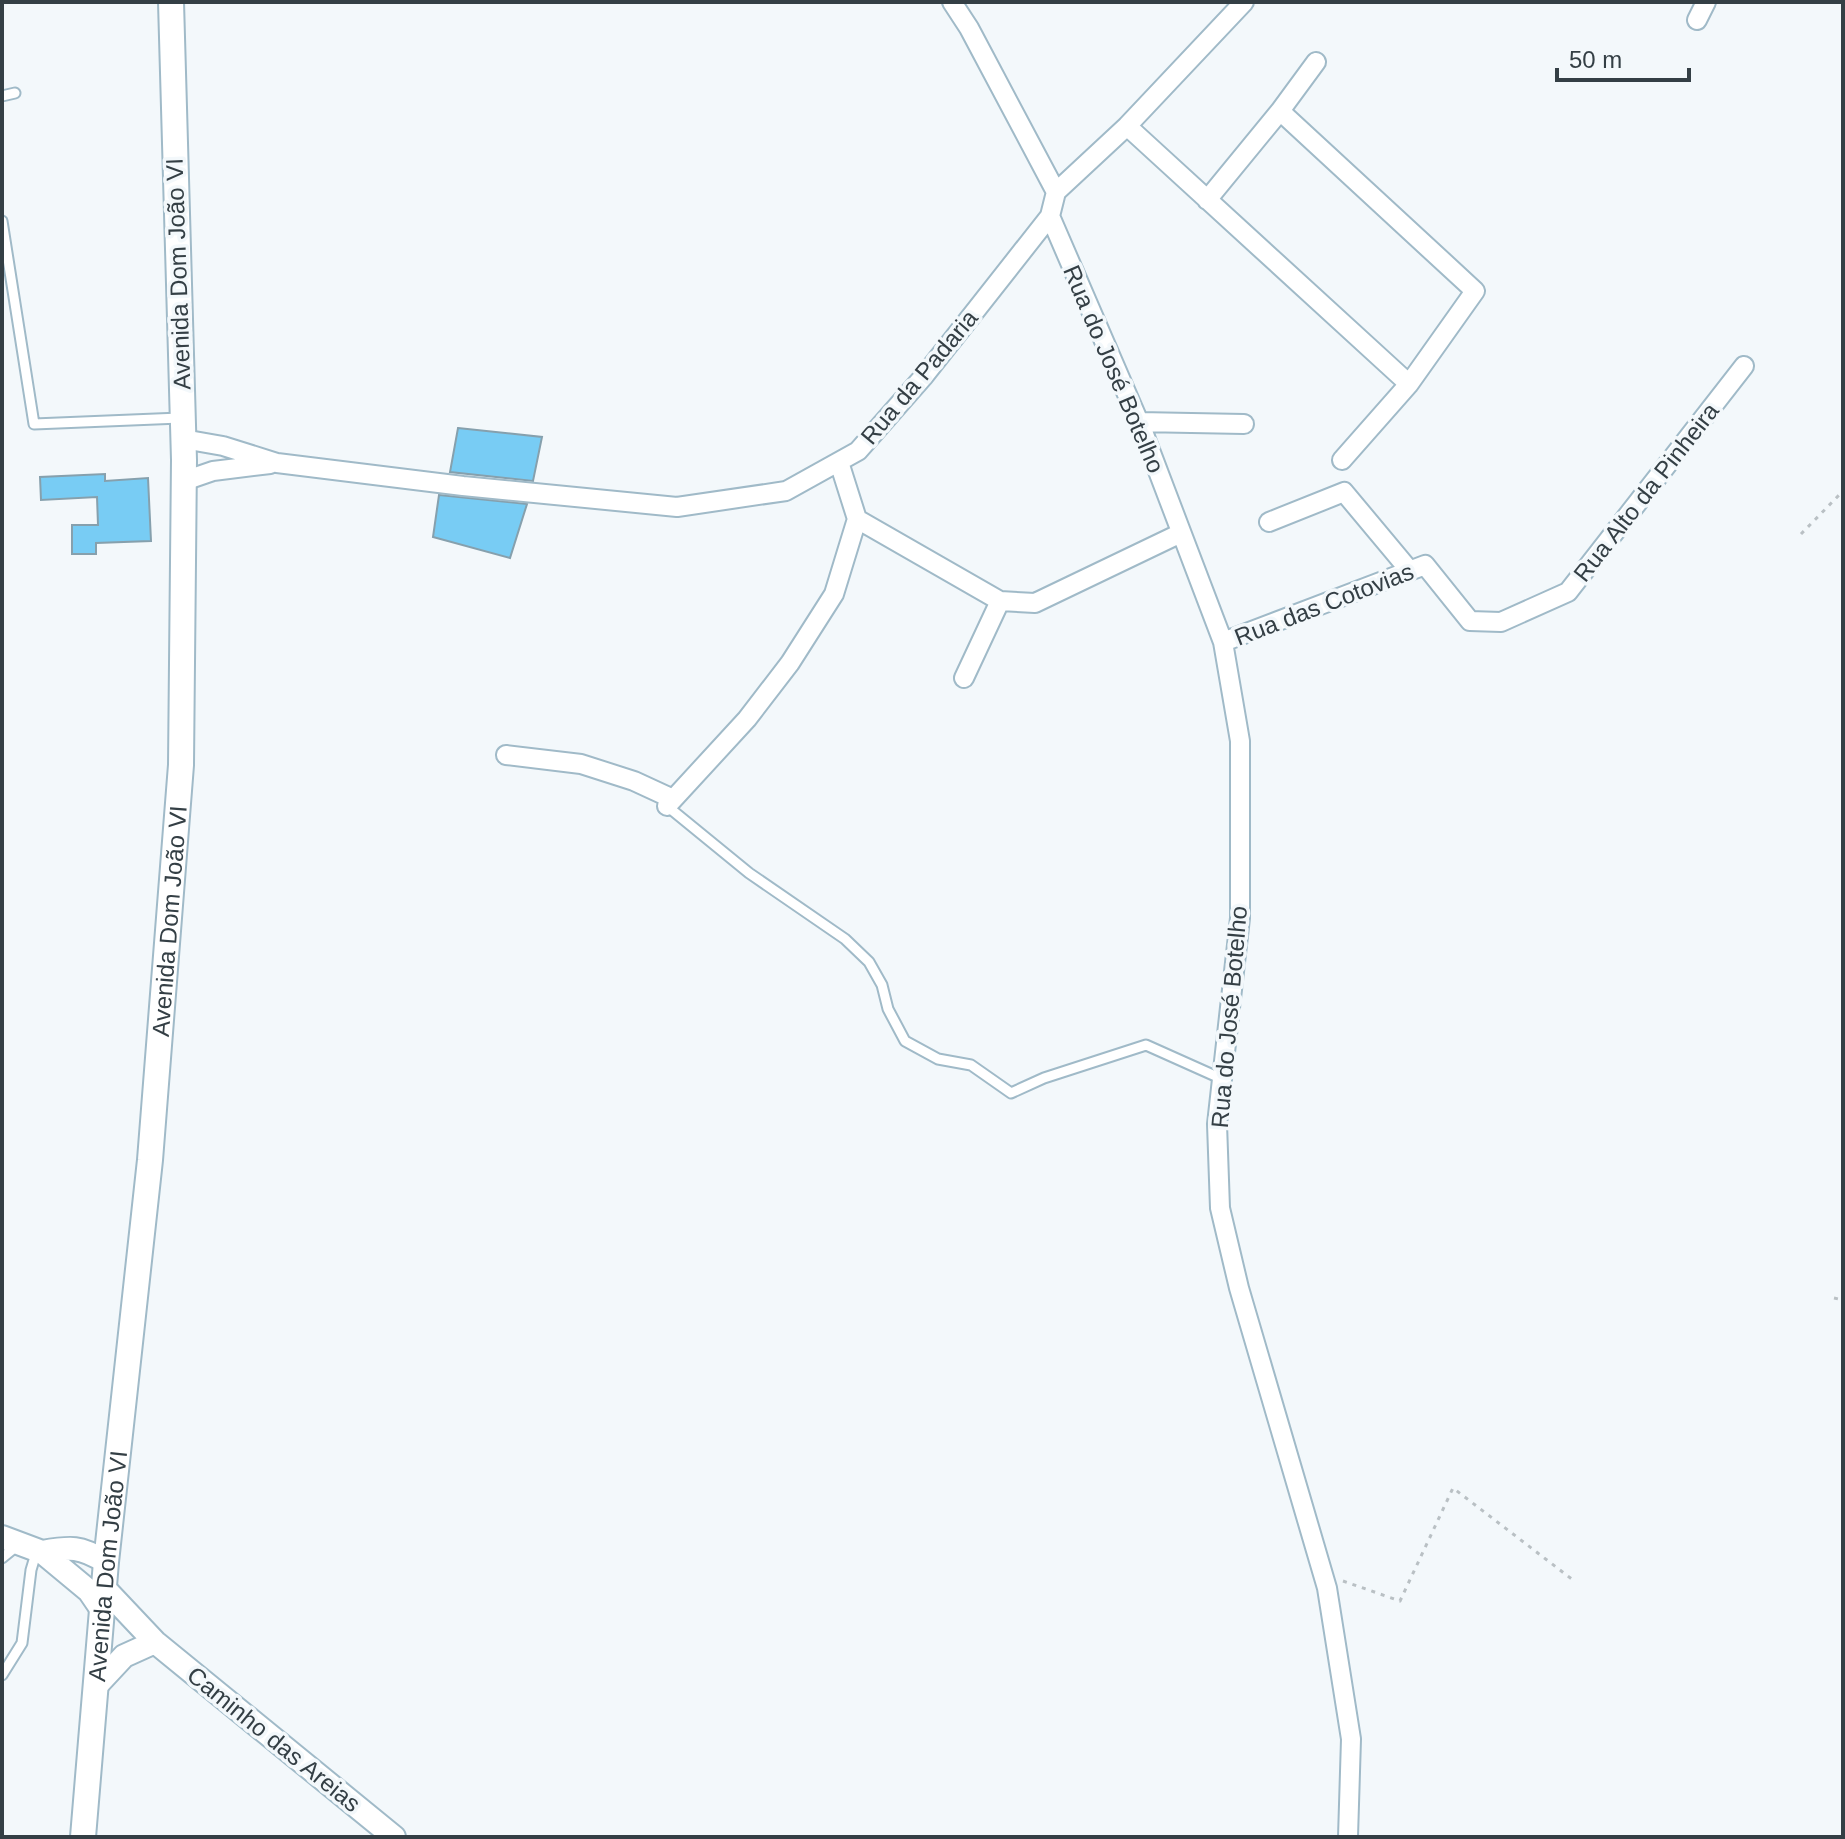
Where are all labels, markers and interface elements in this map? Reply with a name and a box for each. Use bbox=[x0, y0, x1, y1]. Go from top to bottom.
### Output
scale bar bbox=[1557, 32, 1689, 82]
text: 50 m bbox=[1569, 46, 1622, 73]
street label: Avenida Dom João VI bbox=[160, 158, 196, 390]
street label: Rua do José Botelho bbox=[1058, 261, 1170, 477]
street label: Rua da Padaria bbox=[855, 304, 983, 450]
street label: Rua Alto da Pinheira bbox=[1568, 397, 1724, 587]
street label: Rua das Cotovias bbox=[1231, 557, 1417, 651]
street label: Avenida Dom João VI bbox=[146, 804, 191, 1038]
street label: Rua do José Botelho bbox=[1206, 905, 1252, 1129]
street label: Avenida Dom João VI bbox=[83, 1449, 132, 1683]
street label: Caminho das Areias bbox=[182, 1661, 366, 1817]

